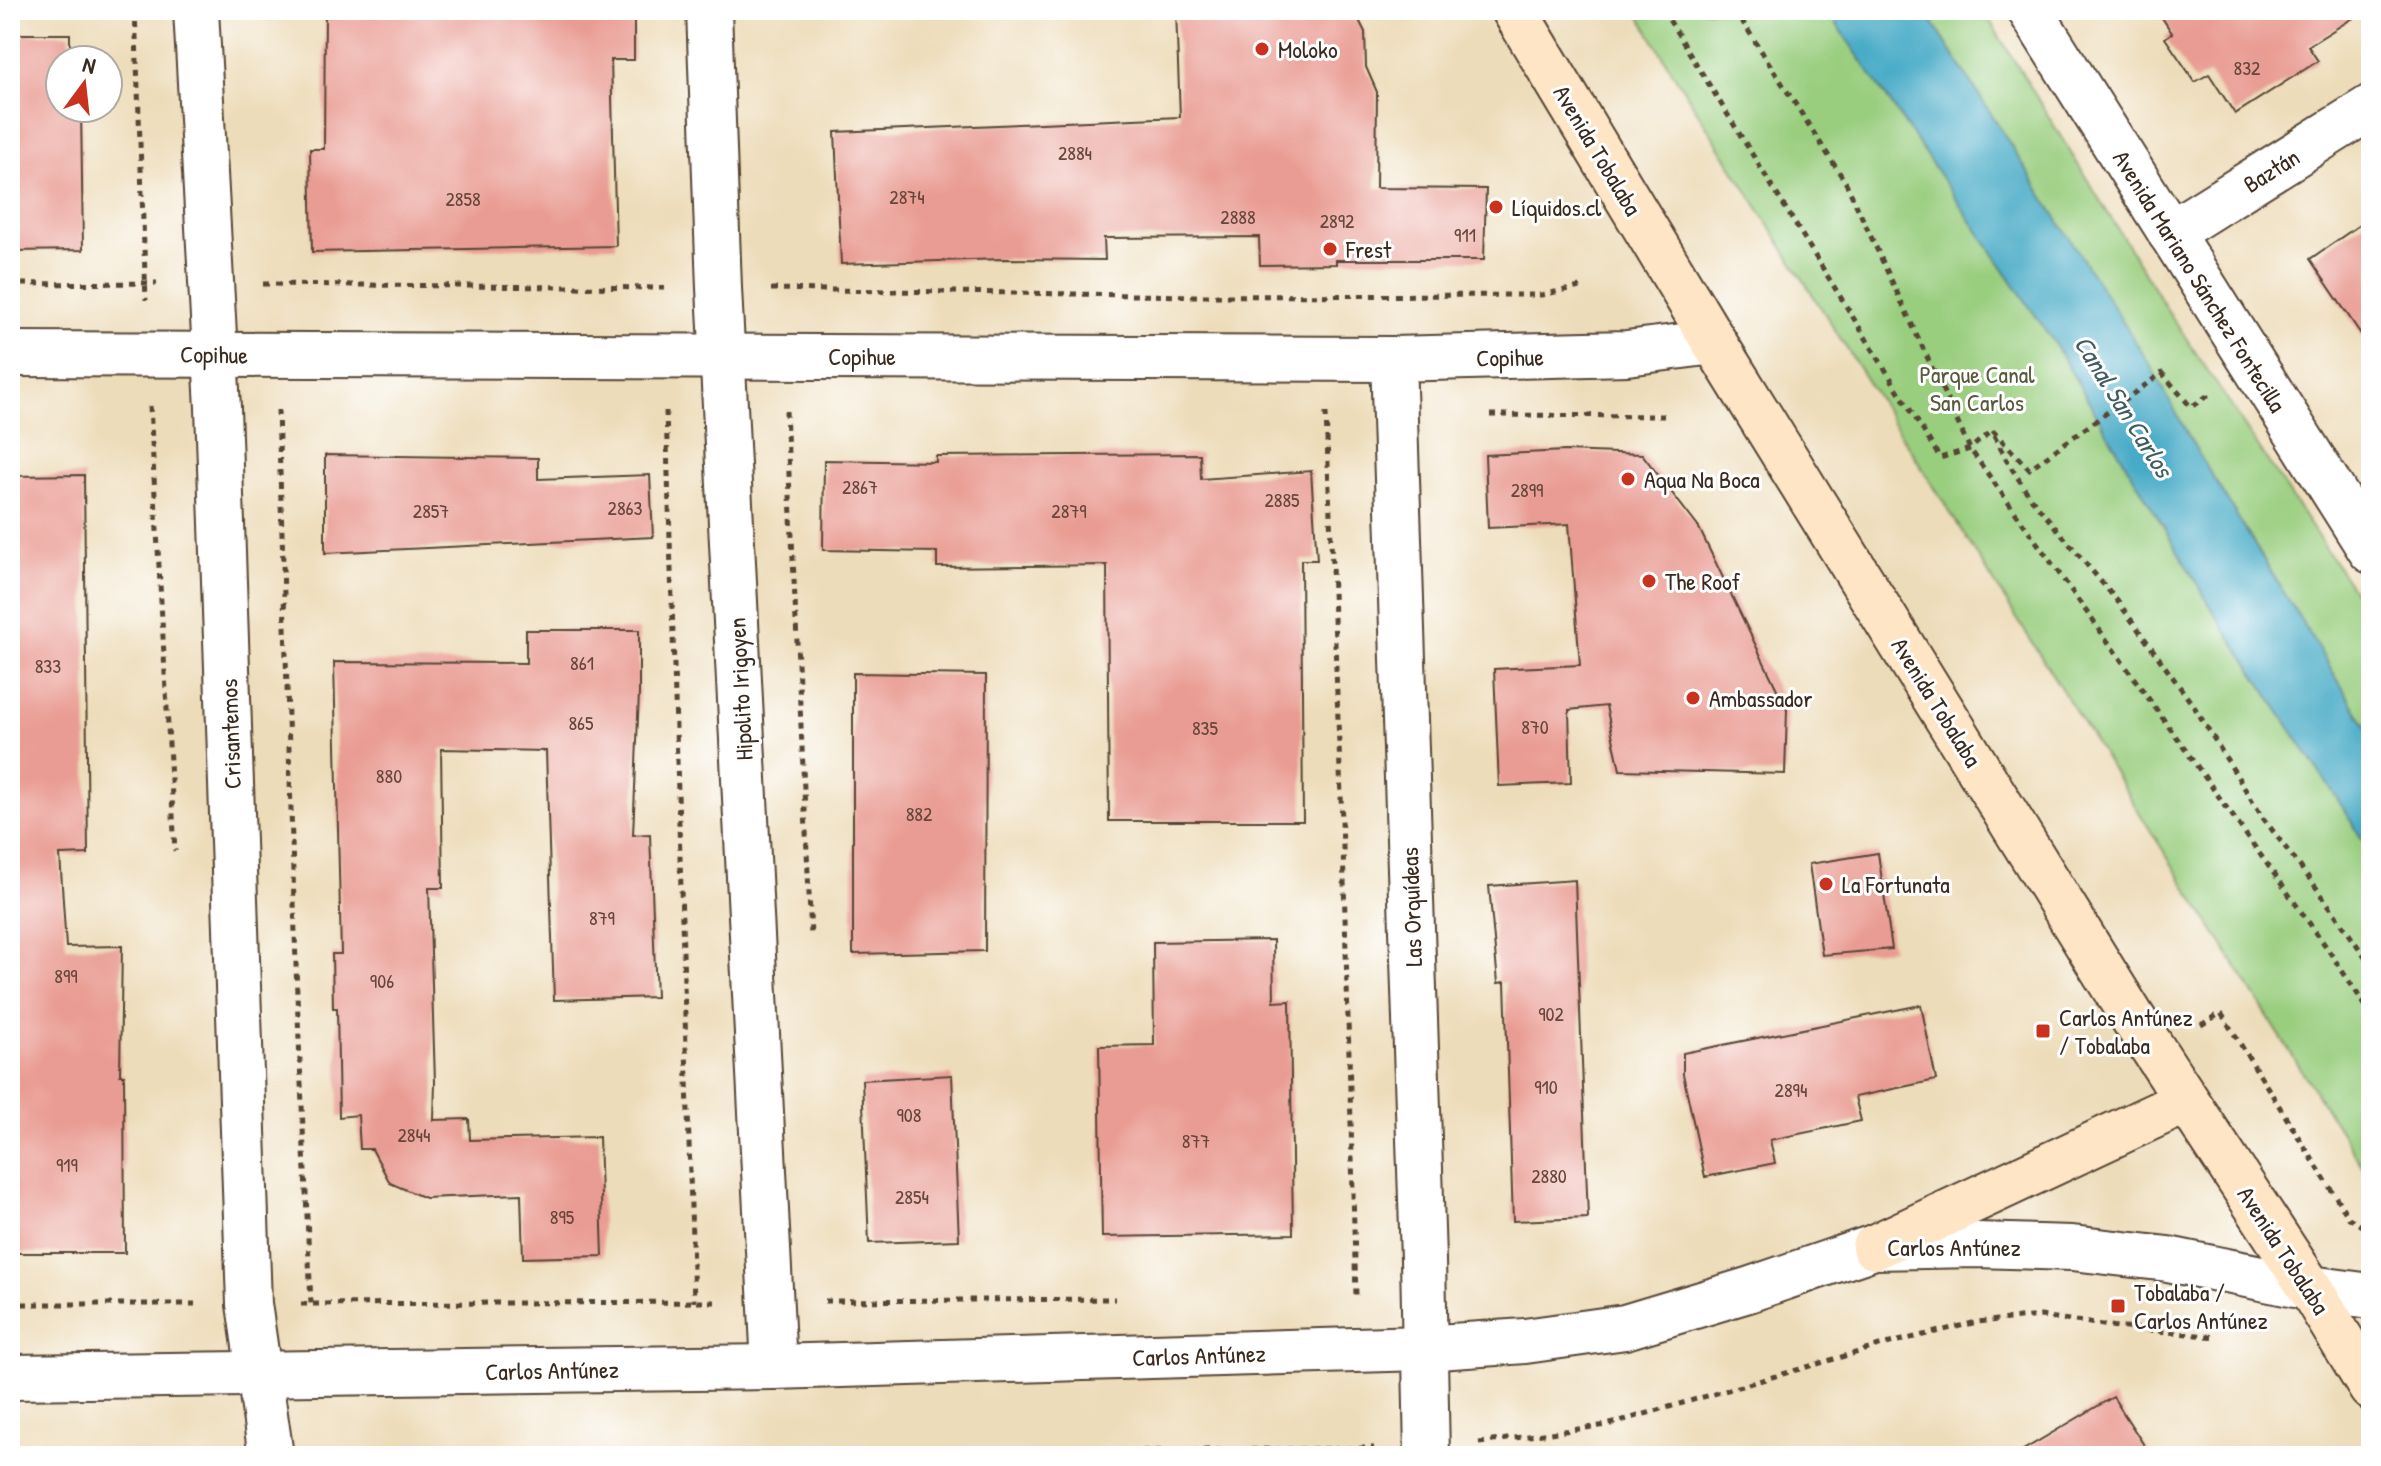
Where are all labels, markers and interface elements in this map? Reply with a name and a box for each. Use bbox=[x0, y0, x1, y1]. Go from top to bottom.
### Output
place label: Moloko bbox=[1278, 33, 1338, 65]
marker: Moloko bbox=[1253, 40, 1271, 58]
north arrow bbox=[44, 44, 124, 124]
text: N bbox=[80, 49, 99, 81]
house number: 832 bbox=[2234, 54, 2261, 81]
street label: Avenida Tobalaba bbox=[1547, 79, 1649, 221]
house number: 2884 bbox=[1058, 139, 1092, 166]
street label: Baztán bbox=[2237, 140, 2305, 200]
street label: Avenida Mariano Sánchez Fontecilla bbox=[2106, 144, 2294, 418]
house number: 2874 bbox=[889, 183, 925, 210]
house number: 2858 bbox=[445, 185, 481, 212]
place label: Líquidos.cl bbox=[1512, 191, 1602, 223]
marker: Líquidos.cl bbox=[1487, 198, 1505, 216]
house number: 2888 bbox=[1220, 203, 1256, 230]
house number: 2892 bbox=[1320, 207, 1355, 234]
house number: 911 bbox=[1454, 221, 1476, 248]
place label: Frest bbox=[1345, 233, 1392, 265]
marker: Frest bbox=[1321, 240, 1339, 258]
water label: Canal San Carlos bbox=[2067, 328, 2183, 485]
street label: Copihue bbox=[180, 337, 249, 371]
street label: Copihue bbox=[828, 340, 896, 372]
street label: Copihue bbox=[1476, 340, 1545, 374]
park label: Parque Canal San Carlos bbox=[1919, 358, 2035, 418]
place label: Aqua Na Boca bbox=[1644, 463, 1760, 495]
marker: Aqua Na Boca bbox=[1619, 470, 1637, 488]
house number: 2867 bbox=[842, 473, 878, 500]
house number: 2899 bbox=[1511, 476, 1543, 503]
house number: 2885 bbox=[1264, 486, 1300, 513]
house number: 2863 bbox=[608, 494, 643, 521]
house number: 2857 bbox=[413, 497, 449, 524]
house number: 2879 bbox=[1051, 497, 1087, 524]
place label: The Roof bbox=[1665, 565, 1741, 597]
marker: The Roof bbox=[1640, 572, 1658, 590]
street label: Hipolito Irigoyen bbox=[720, 617, 760, 761]
street label: Avenida Tobalaba bbox=[1885, 631, 1989, 773]
house number: 861 bbox=[570, 649, 594, 676]
house number: 833 bbox=[35, 652, 61, 679]
street label: Crisantemos bbox=[212, 678, 248, 790]
place label: Ambassador bbox=[1709, 682, 1813, 714]
marker: Ambassador bbox=[1684, 689, 1702, 707]
house number: 865 bbox=[568, 709, 594, 736]
house number: 870 bbox=[1521, 713, 1549, 740]
house number: 835 bbox=[1192, 714, 1219, 741]
house number: 880 bbox=[376, 762, 402, 789]
house number: 882 bbox=[906, 800, 933, 827]
street label: Las Orquídeas bbox=[1393, 847, 1429, 967]
place label: La Fortunata bbox=[1842, 868, 1950, 900]
marker: La Fortunata bbox=[1817, 875, 1835, 893]
house number: 879 bbox=[589, 904, 615, 931]
house number: 899 bbox=[54, 962, 78, 989]
house number: 906 bbox=[370, 967, 394, 994]
house number: 902 bbox=[1538, 1000, 1564, 1027]
place label: Carlos Antúnez / Tobalaba bbox=[2059, 1001, 2193, 1061]
marker: Carlos Antúnez / Tobalaba bbox=[2034, 1022, 2052, 1040]
house number: 910 bbox=[1534, 1073, 1558, 1100]
house number: 2894 bbox=[1775, 1076, 1807, 1103]
house number: 908 bbox=[897, 1101, 921, 1128]
house number: 2844 bbox=[397, 1121, 431, 1148]
house number: 877 bbox=[1182, 1127, 1210, 1154]
house number: 919 bbox=[56, 1151, 78, 1178]
house number: 2880 bbox=[1531, 1162, 1567, 1189]
street label: Avenida Tobalaba bbox=[2231, 1180, 2337, 1320]
house number: 2854 bbox=[895, 1183, 929, 1210]
house number: 895 bbox=[550, 1203, 575, 1230]
street label: Carlos Antúnez bbox=[1887, 1231, 2021, 1263]
place label: Tobalaba / Carlos Antúnez bbox=[2134, 1276, 2268, 1336]
marker: Tobalaba / Carlos Antúnez bbox=[2109, 1297, 2127, 1315]
street label: Carlos Antúnez bbox=[1132, 1337, 1266, 1373]
street label: Carlos Antúnez bbox=[485, 1353, 619, 1387]

